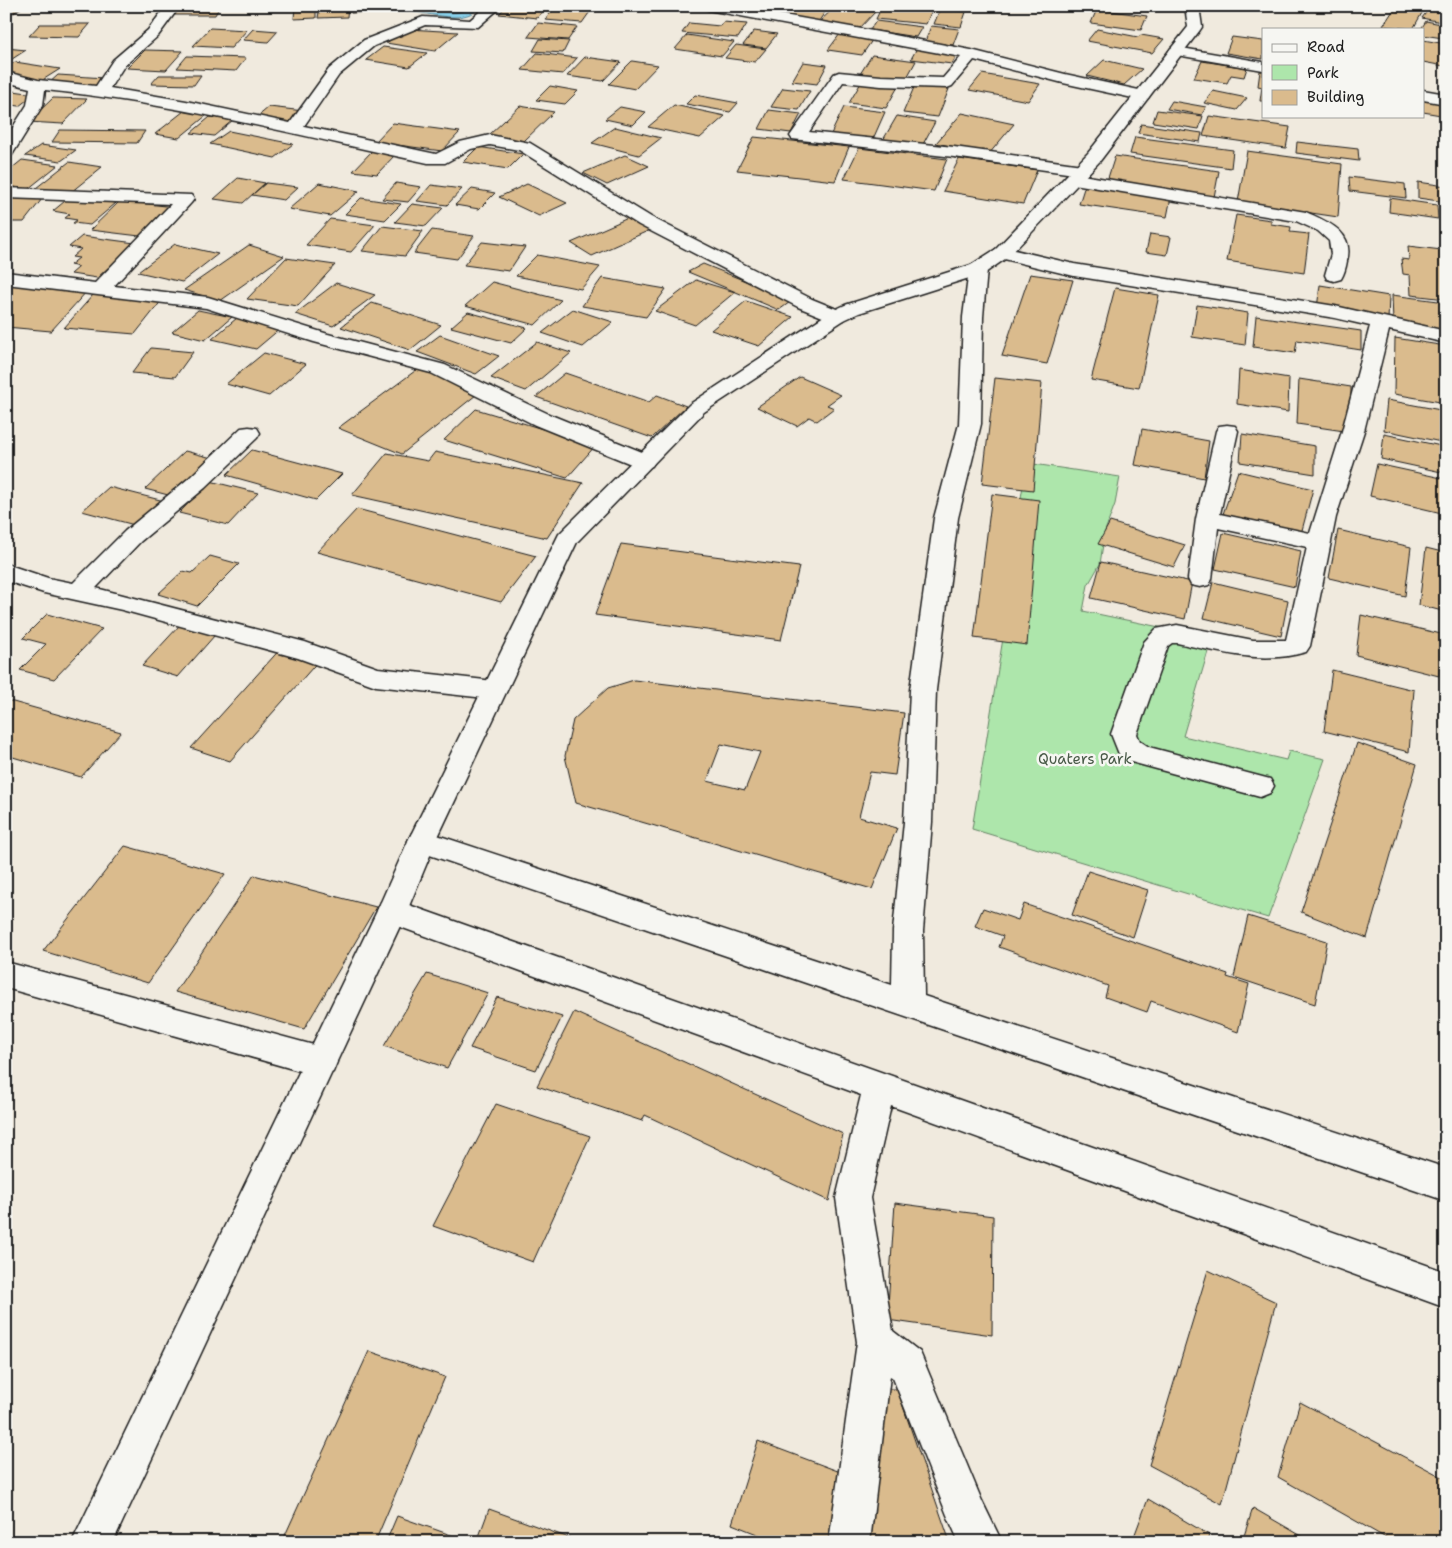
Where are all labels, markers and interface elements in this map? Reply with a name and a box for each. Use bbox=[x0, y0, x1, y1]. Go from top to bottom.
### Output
legend bbox=[1262, 28, 1424, 118]
text: Road bbox=[1307, 37, 1345, 57]
text: Park bbox=[1307, 63, 1339, 83]
text: Building bbox=[1307, 87, 1364, 107]
park label: Quaters Park bbox=[1038, 749, 1132, 769]

